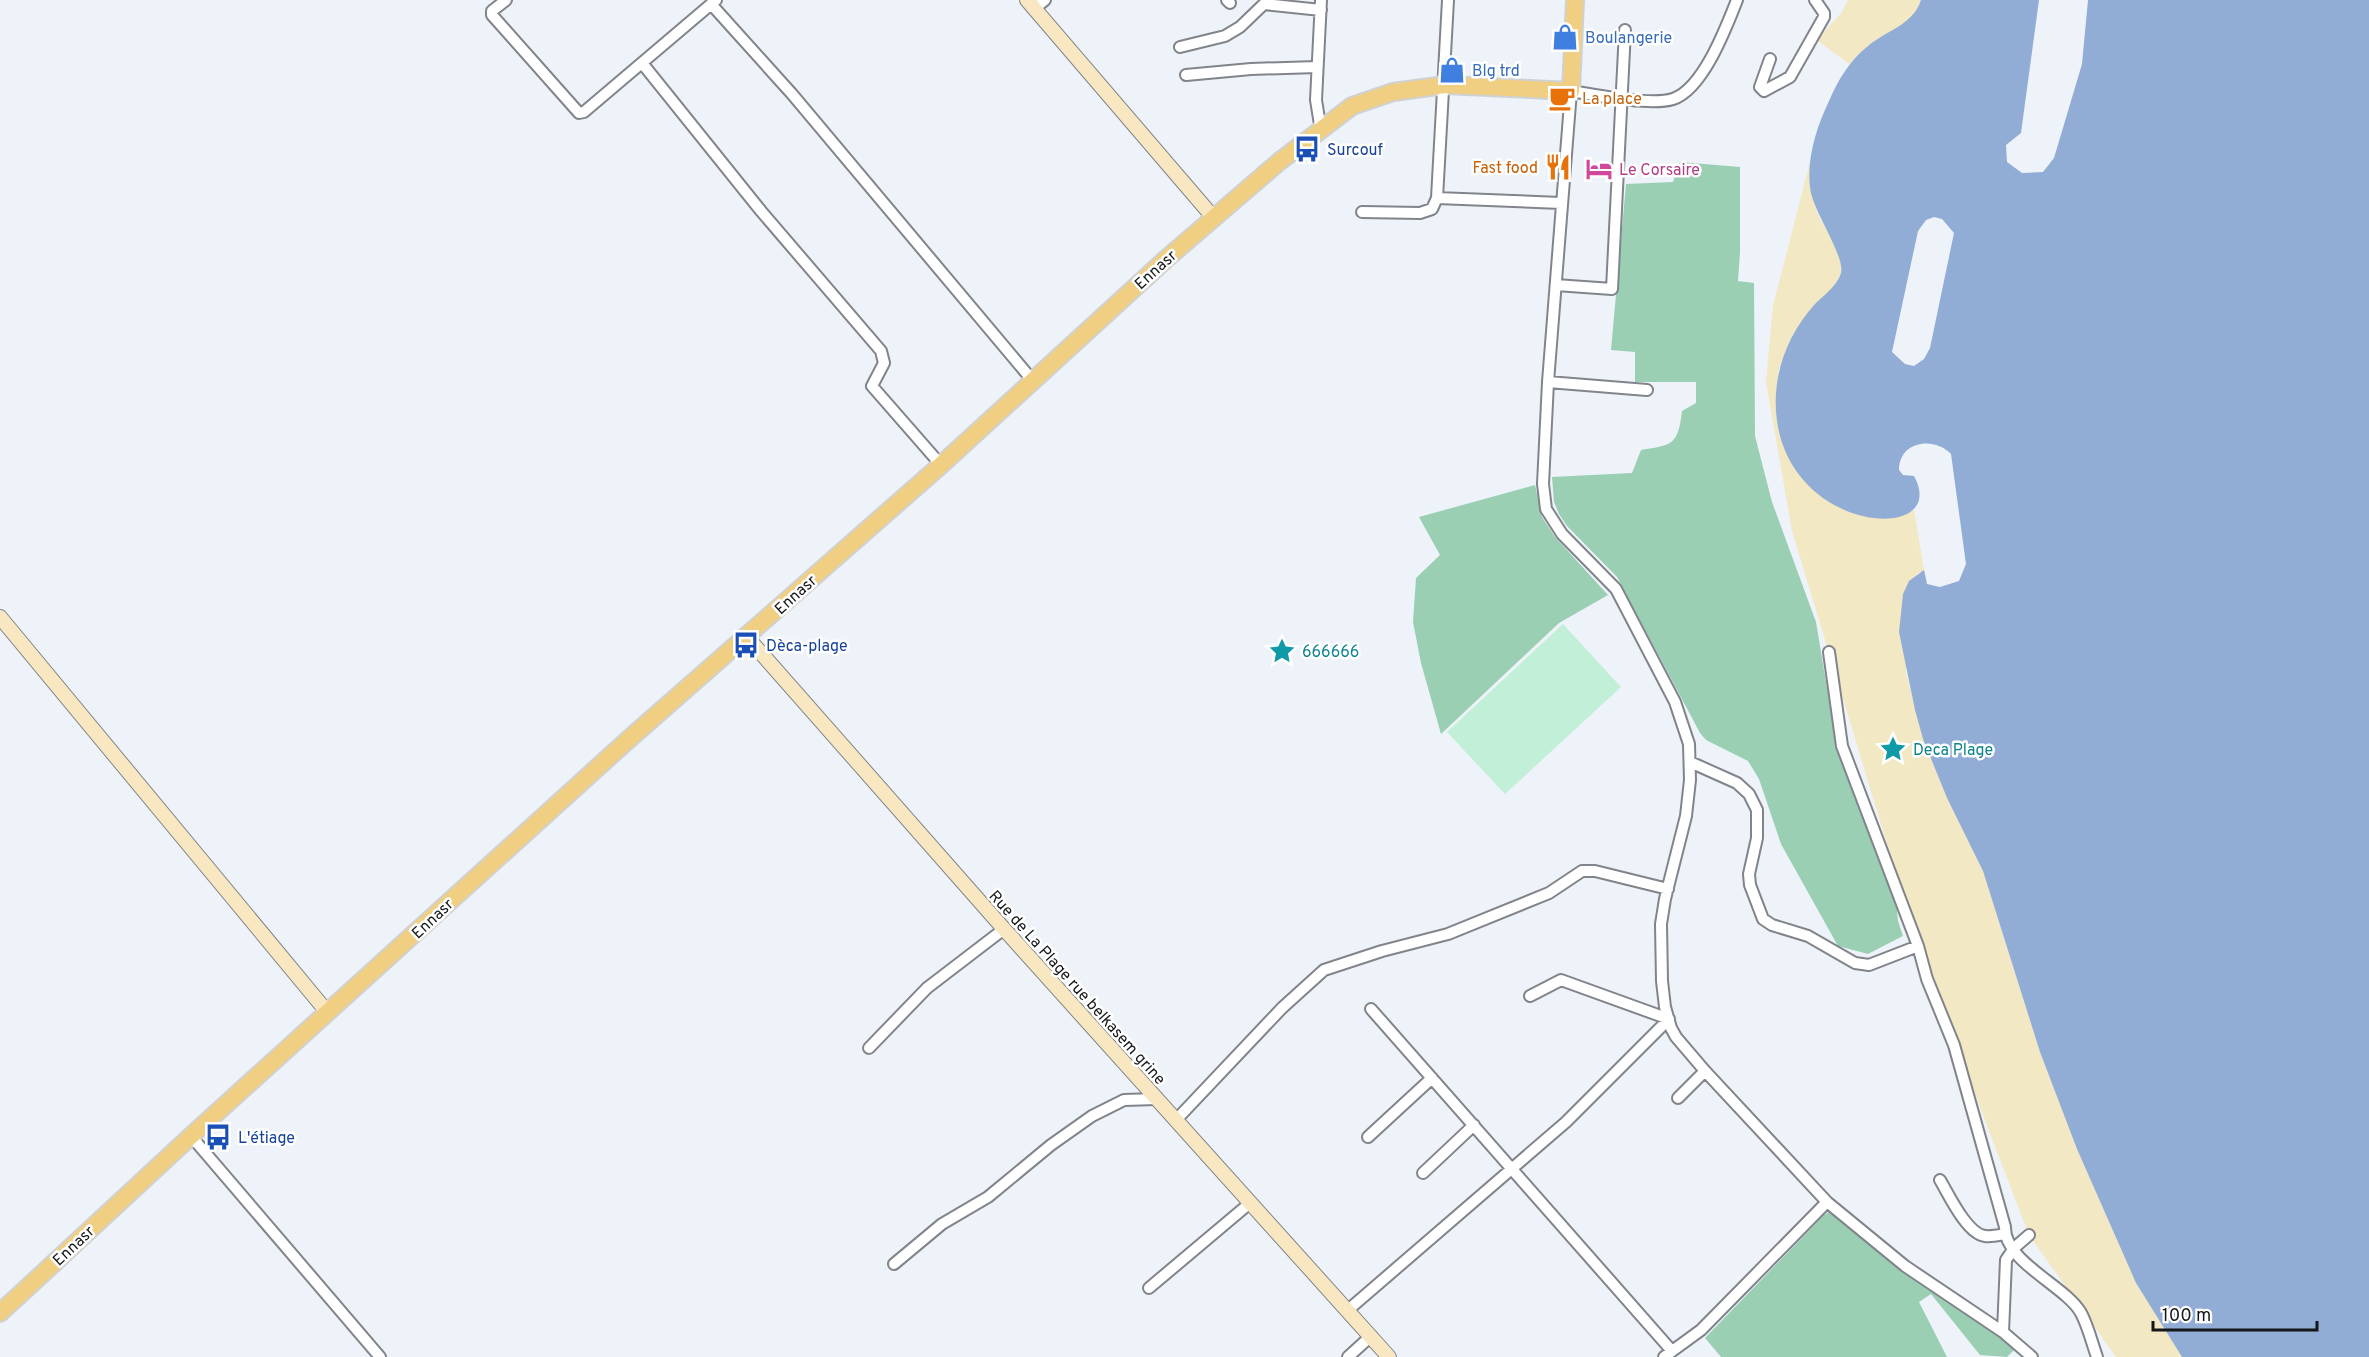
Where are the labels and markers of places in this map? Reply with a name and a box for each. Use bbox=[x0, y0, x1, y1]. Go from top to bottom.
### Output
shop icon: Boulangerie bbox=[1550, 22, 1580, 52]
place label: Boulangerie bbox=[1585, 29, 1672, 49]
shop icon: Blg trd bbox=[1437, 55, 1467, 85]
place label: Blg trd bbox=[1472, 62, 1520, 82]
cafe icon: La place bbox=[1547, 83, 1577, 113]
place label: La place bbox=[1582, 90, 1642, 110]
bus stop icon: Surcouf bbox=[1292, 134, 1322, 164]
place label: Surcouf bbox=[1327, 141, 1384, 161]
restaurant icon: Fast food bbox=[1543, 152, 1573, 182]
hotel icon: Le Corsaire bbox=[1584, 154, 1614, 184]
place label: Fast food bbox=[1472, 159, 1538, 179]
place label: Le Corsaire bbox=[1619, 161, 1700, 181]
bus stop icon: Dèca-plage bbox=[731, 630, 761, 660]
place icon: 666666 bbox=[1267, 636, 1297, 666]
place label: Dèca-plage bbox=[766, 637, 848, 657]
place label: 666666 bbox=[1302, 643, 1359, 663]
place icon: Deca Plage bbox=[1878, 734, 1908, 764]
place label: Deca Plage bbox=[1913, 741, 1993, 761]
bus stop icon: L'étiage bbox=[203, 1122, 233, 1152]
place label: L'étiage bbox=[238, 1129, 295, 1149]

